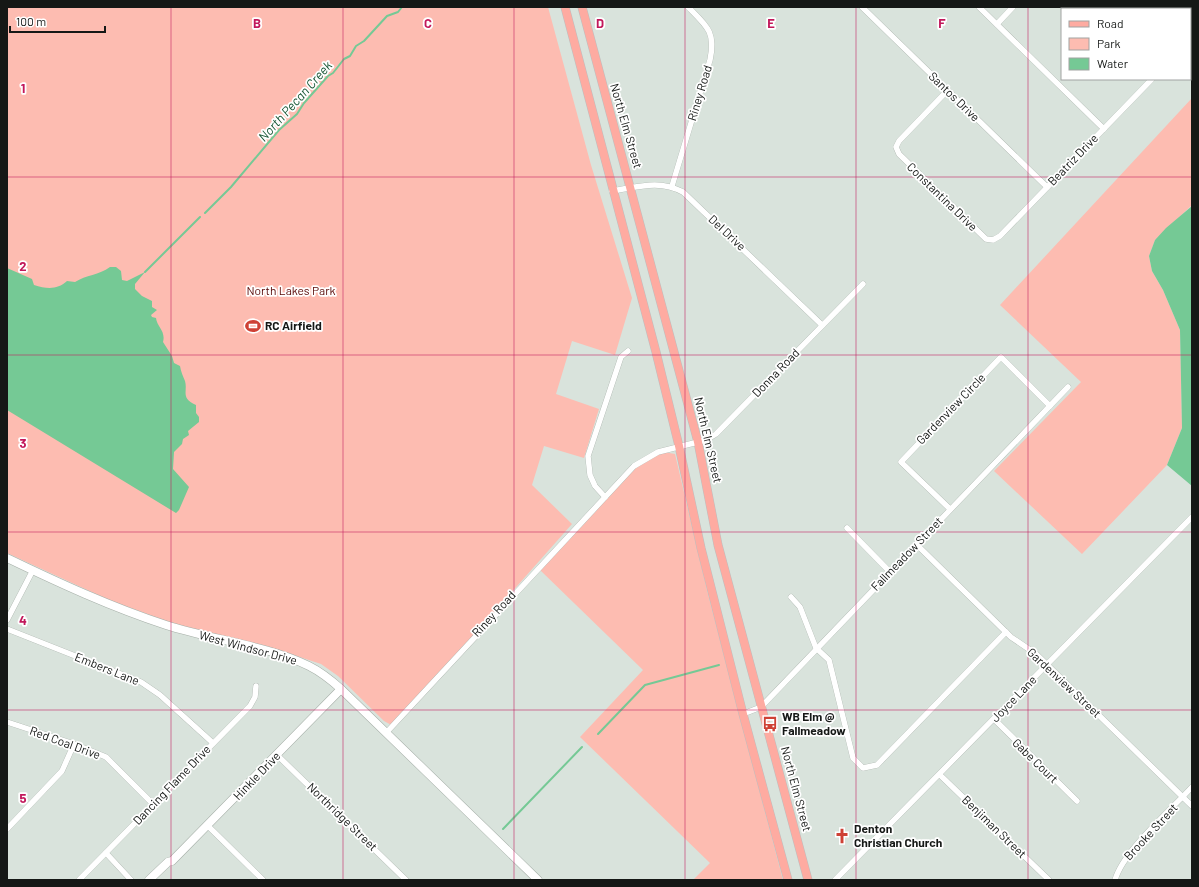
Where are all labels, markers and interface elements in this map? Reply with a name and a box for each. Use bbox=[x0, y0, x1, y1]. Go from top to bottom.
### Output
scale bar bbox=[10, 8, 105, 34]
legend bbox=[1061, 8, 1191, 80]
text: 100 m bbox=[16, 14, 46, 28]
text: B bbox=[253, 15, 261, 31]
text: C bbox=[424, 15, 432, 31]
text: D bbox=[596, 15, 604, 31]
text: E bbox=[767, 15, 775, 31]
text: F bbox=[938, 15, 946, 31]
text: Road bbox=[1097, 16, 1124, 30]
text: Park bbox=[1097, 36, 1121, 50]
text: Water bbox=[1097, 56, 1129, 70]
water label: North Pecan Creek bbox=[255, 57, 336, 145]
street label: Riney Road bbox=[684, 63, 714, 122]
street label: Santos Drive bbox=[926, 69, 983, 124]
text: 1 bbox=[21, 80, 25, 96]
street label: North Elm Street bbox=[608, 82, 646, 170]
street label: Beatriz Drive bbox=[1044, 131, 1100, 188]
street label: Constantina Drive bbox=[905, 159, 981, 233]
street label: Del Drive bbox=[706, 212, 749, 253]
text: 2 bbox=[19, 258, 27, 274]
park label: North Lakes Park bbox=[246, 283, 336, 297]
sports icon: RC Airfield bbox=[244, 317, 262, 335]
place label: RC Airfield bbox=[265, 318, 322, 332]
street label: Donna Road bbox=[749, 345, 802, 399]
street label: Gardenview Circle bbox=[913, 370, 988, 447]
street label: North Elm Street bbox=[692, 396, 726, 484]
text: 3 bbox=[19, 435, 27, 451]
street label: Fallmeadow Street bbox=[868, 514, 945, 593]
street label: Riney Road bbox=[469, 588, 518, 639]
text: 4 bbox=[19, 612, 27, 628]
street label: West Windsor Drive bbox=[198, 627, 299, 667]
street label: Gardenview Street bbox=[1025, 644, 1105, 720]
street label: Embers Lane bbox=[73, 649, 142, 687]
street label: Joyce Lane bbox=[988, 672, 1039, 724]
place label: WB Elm @ Fallmeadow bbox=[782, 709, 846, 737]
bus stop icon: WB Elm @ Fallmeadow bbox=[761, 715, 779, 733]
street label: Red Coal Drive bbox=[28, 723, 103, 761]
street label: Gabe Court bbox=[1010, 735, 1061, 785]
street label: Dancing Flame Drive bbox=[130, 741, 213, 827]
street label: North Elm Street bbox=[779, 745, 815, 833]
street label: Hinkle Drive bbox=[230, 748, 283, 802]
street label: Northridge Street bbox=[305, 779, 381, 853]
text: 5 bbox=[19, 790, 27, 806]
street label: Benjiman Street bbox=[960, 792, 1030, 861]
street label: Brooke Street bbox=[1121, 800, 1180, 863]
place label: Denton Christian Church bbox=[854, 821, 942, 849]
church icon: Denton Christian Church bbox=[833, 827, 851, 845]

